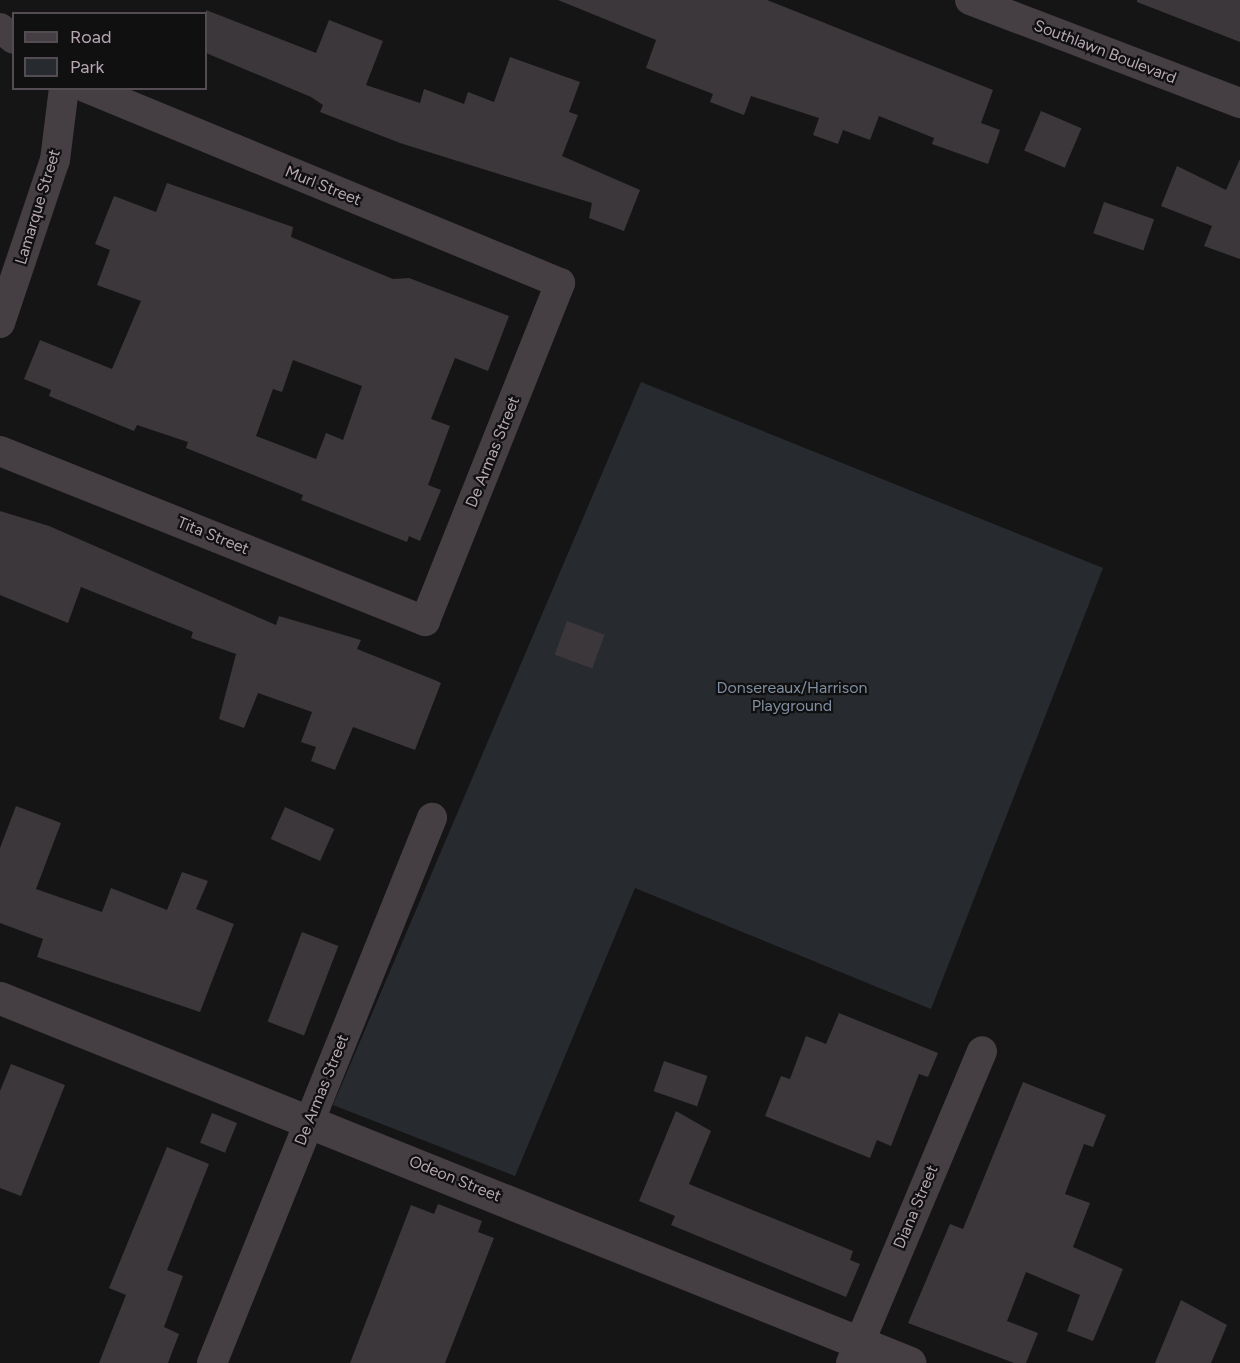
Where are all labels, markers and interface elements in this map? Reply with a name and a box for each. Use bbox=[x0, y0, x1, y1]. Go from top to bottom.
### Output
legend bbox=[12, 12, 207, 90]
street label: Southlawn Boulevard bbox=[1031, 16, 1179, 88]
text: Road bbox=[70, 26, 111, 48]
text: Park bbox=[70, 56, 104, 78]
street label: Lamarque Street bbox=[11, 147, 65, 267]
street label: Murl Street bbox=[282, 162, 364, 210]
street label: De Armas Street bbox=[462, 394, 524, 510]
street label: Tita Street bbox=[174, 513, 252, 559]
park label: Donsereaux/Harrison Playground bbox=[717, 678, 867, 716]
street label: De Armas Street bbox=[291, 1032, 353, 1148]
street label: Odeon Street bbox=[406, 1152, 504, 1206]
street label: Diana Street bbox=[890, 1162, 942, 1252]

